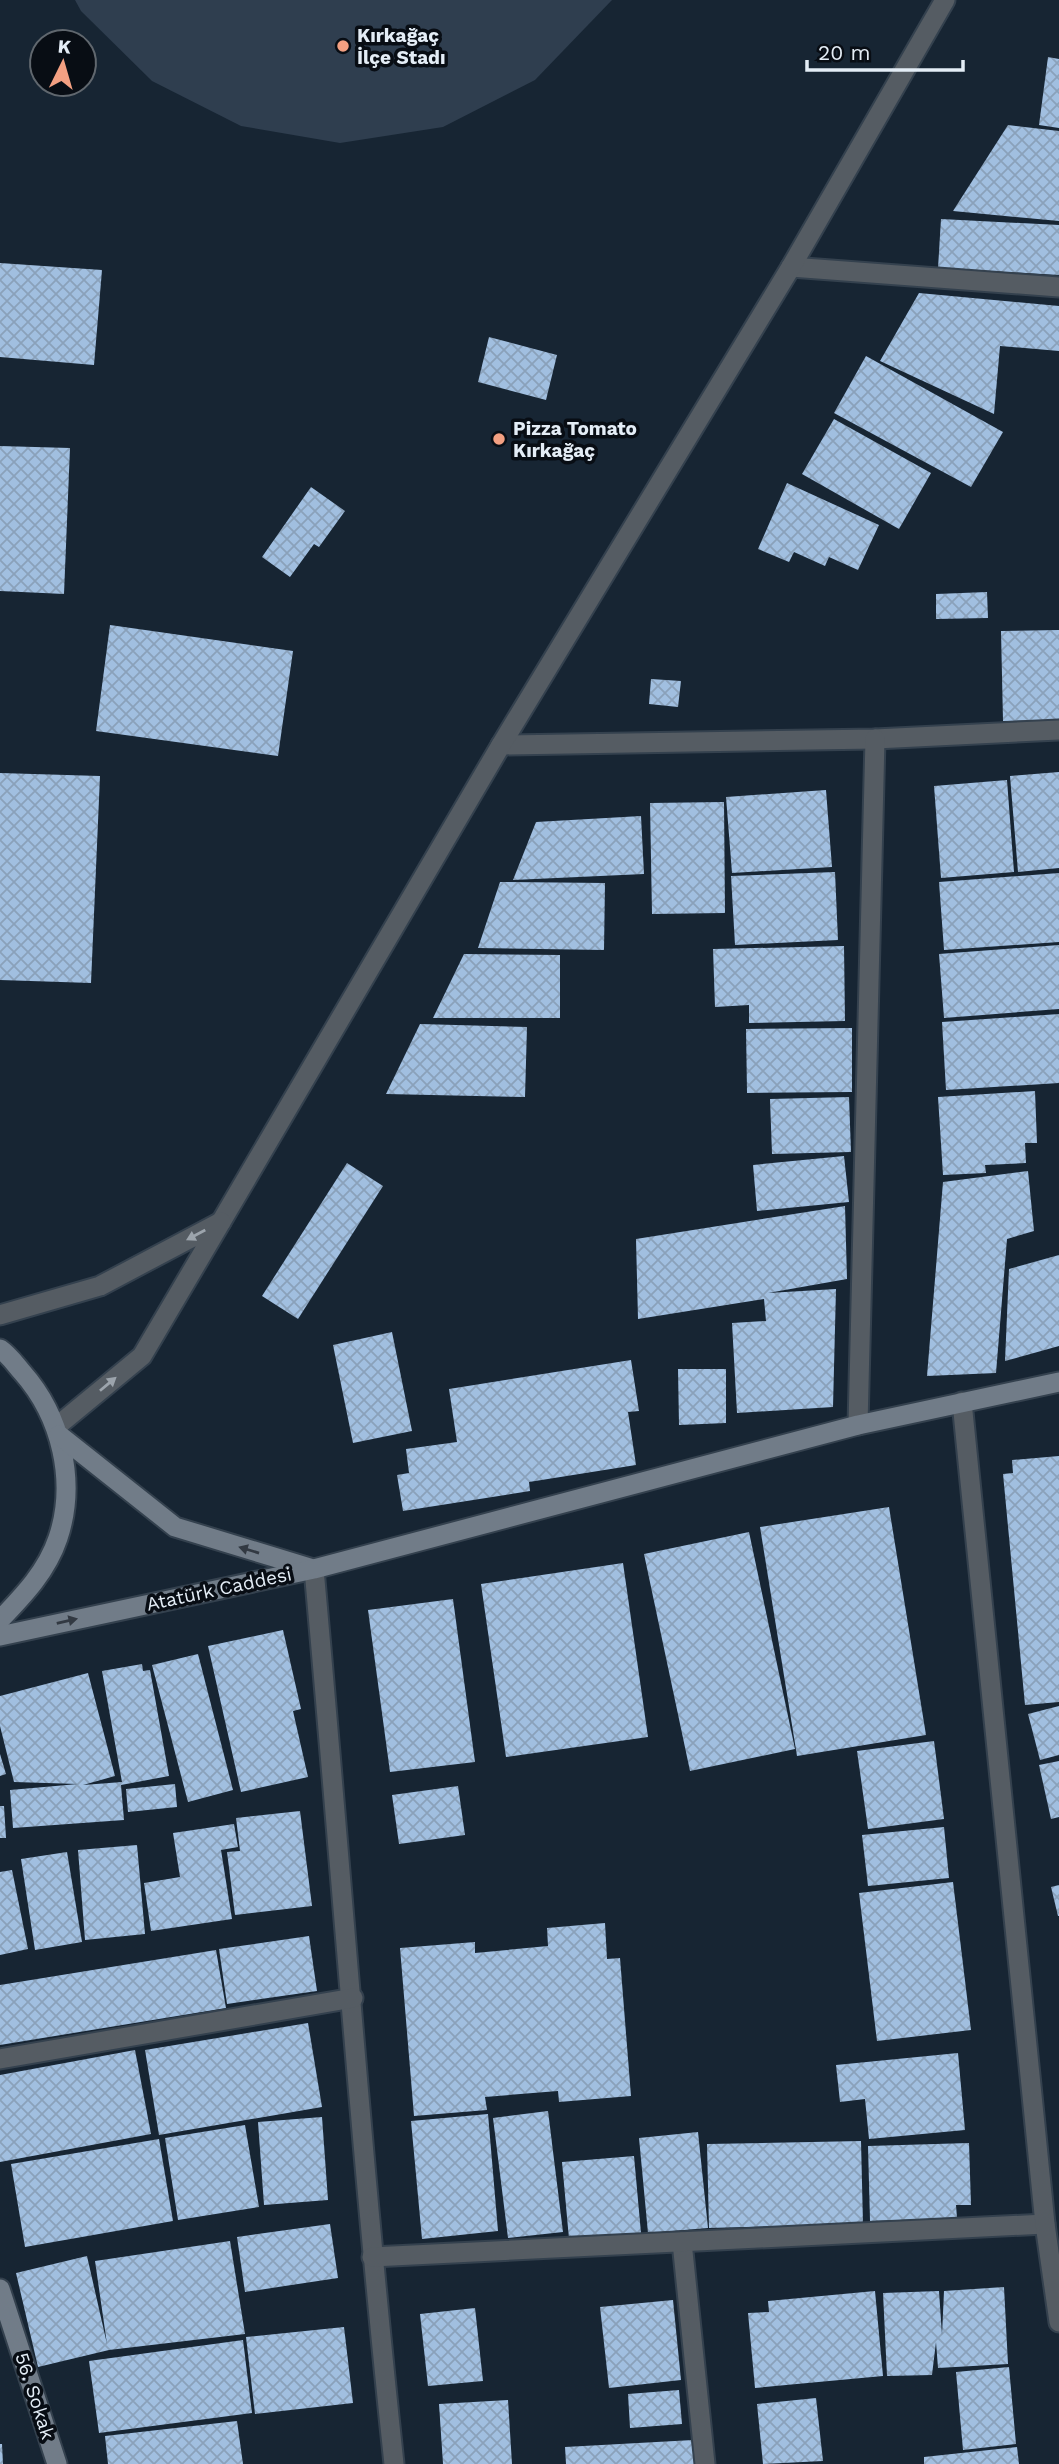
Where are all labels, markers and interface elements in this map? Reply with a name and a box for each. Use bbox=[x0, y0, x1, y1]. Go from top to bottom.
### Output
place label: Kırkağaç İlçe Stadı bbox=[357, 24, 446, 69]
north arrow bbox=[28, 28, 98, 98]
scale bar bbox=[807, 28, 963, 72]
text: K bbox=[57, 35, 72, 59]
marker: Kırkağaç İlçe Stadı bbox=[335, 38, 351, 54]
text: 20 m bbox=[818, 40, 870, 65]
place label: Pizza Tomato Kırkağaç bbox=[513, 417, 637, 462]
marker: Pizza Tomato Kırkağaç bbox=[491, 431, 507, 447]
one-way arrow bbox=[186, 1229, 206, 1241]
one-way arrow bbox=[100, 1377, 117, 1392]
one-way arrow bbox=[238, 1544, 259, 1554]
street label: Atatürk Caddesi bbox=[144, 1562, 294, 1616]
one-way arrow bbox=[56, 1615, 78, 1626]
street label: 56. Sokak bbox=[10, 2350, 60, 2442]

